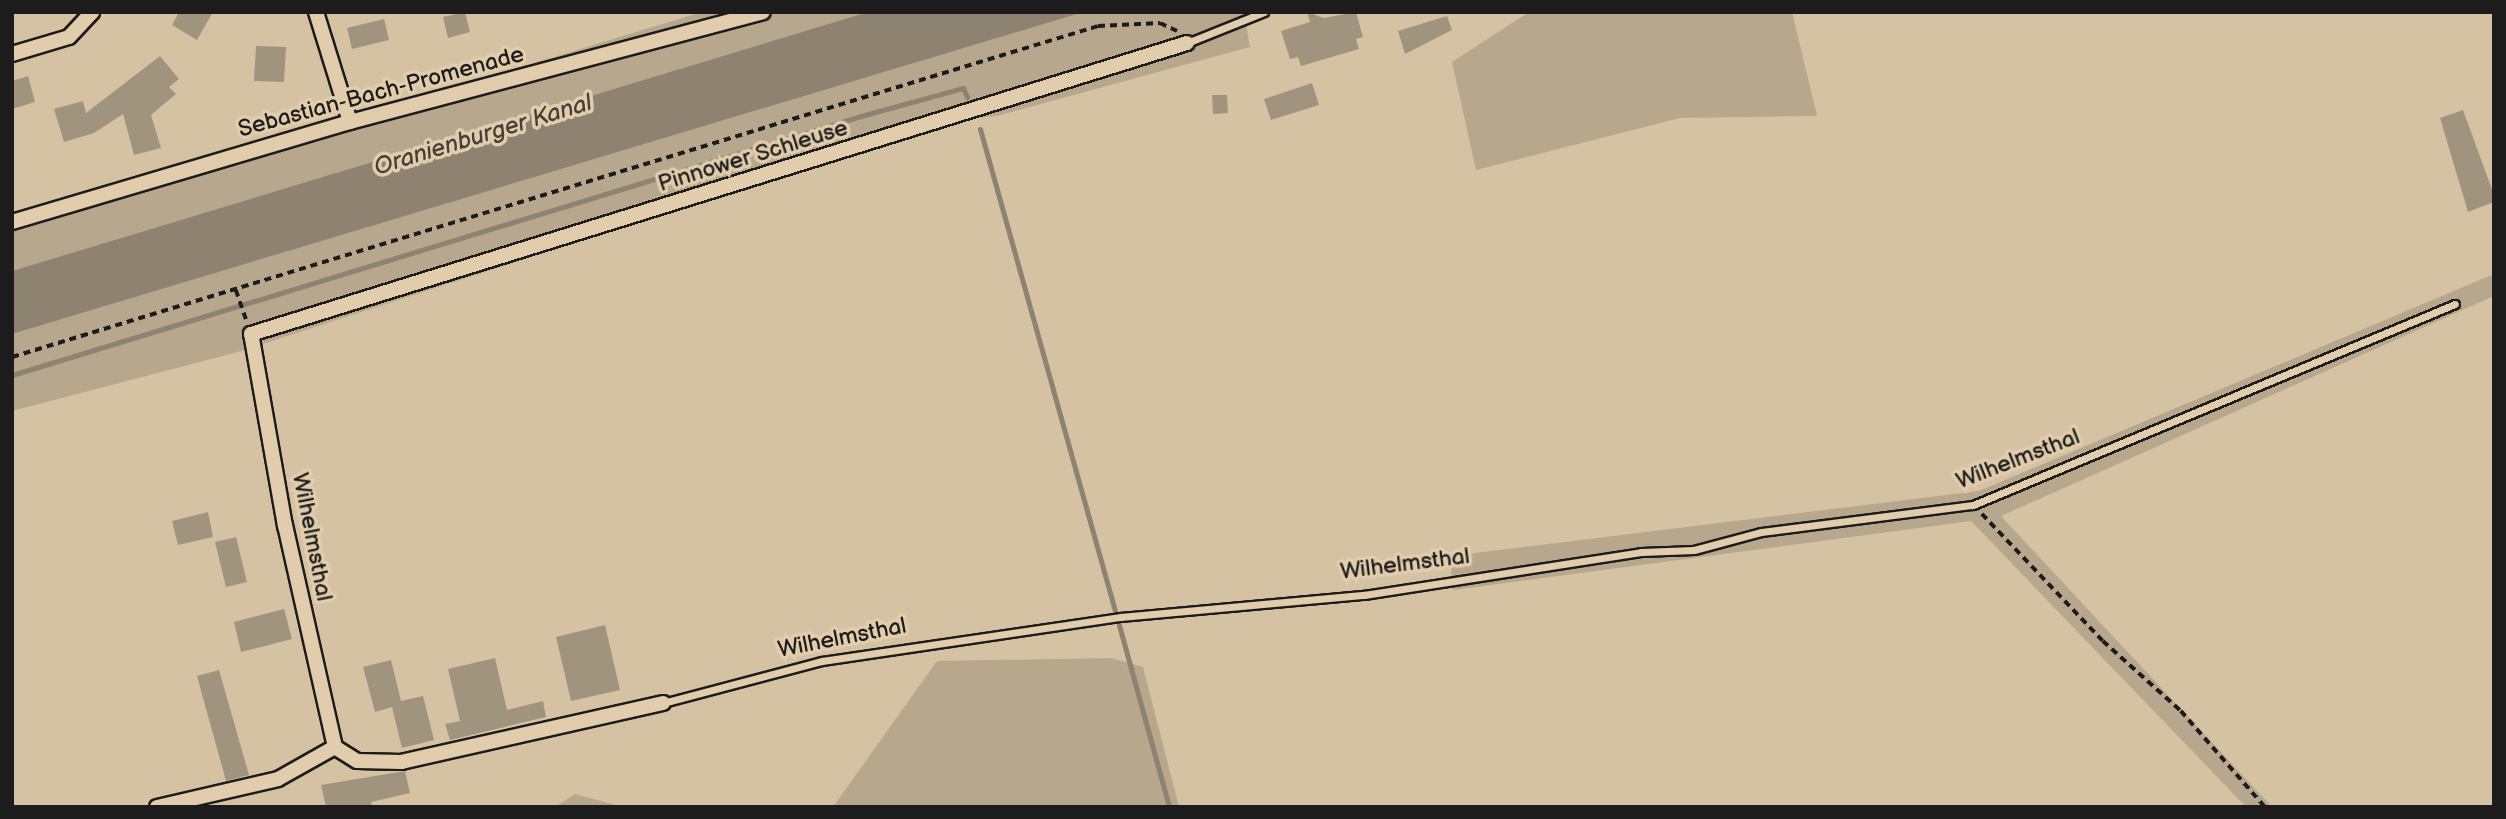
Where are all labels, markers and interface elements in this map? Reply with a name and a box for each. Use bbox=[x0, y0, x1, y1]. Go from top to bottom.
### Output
street label: Sebastian-Bach-Promenade bbox=[235, 41, 527, 143]
water label: Oranienburger Kanal bbox=[371, 88, 595, 182]
street label: Pinnower Schleuse bbox=[655, 114, 851, 198]
street label: Wilhelmsthal bbox=[1952, 423, 2084, 495]
street label: Wilhelmsthal bbox=[286, 470, 338, 604]
street label: Wilhelmsthal bbox=[1339, 542, 1471, 586]
street label: Wilhelmsthal bbox=[775, 612, 909, 664]

